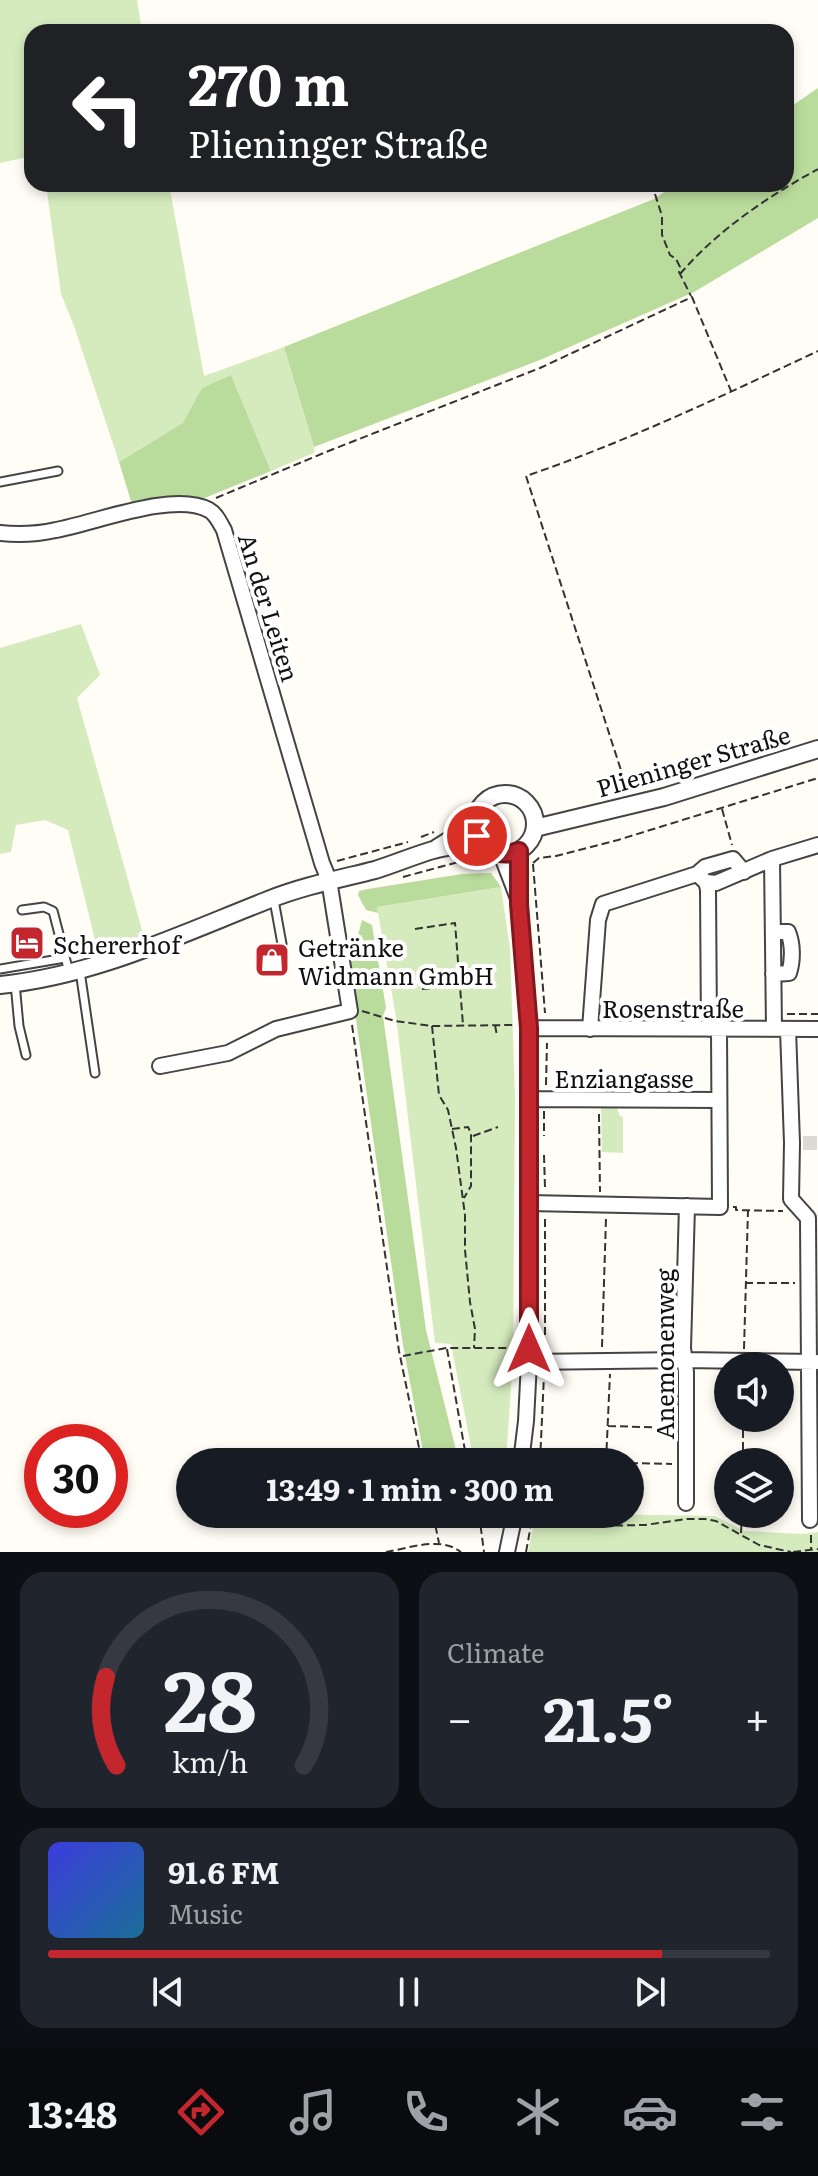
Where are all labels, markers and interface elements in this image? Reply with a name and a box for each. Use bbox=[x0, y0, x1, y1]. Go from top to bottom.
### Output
text: 270 m bbox=[188, 40, 349, 123]
icon: left bbox=[56, 56, 160, 160]
text: Plieninger Straße bbox=[188, 116, 488, 169]
street label: An der Leiten bbox=[231, 529, 309, 686]
street label: Plieninger Straße bbox=[592, 716, 794, 804]
pin bbox=[443, 802, 511, 870]
icon: arrive bbox=[455, 814, 499, 858]
hotel icon: Schererhof bbox=[8, 924, 46, 962]
place label: Schererhof bbox=[53, 926, 182, 961]
place label: Getränke Widmann GmbH bbox=[298, 929, 494, 992]
shop icon: Getränke Widmann GmbH bbox=[253, 941, 291, 979]
street label: Rosenstraße bbox=[602, 990, 744, 1025]
street label: Enziangasse bbox=[554, 1060, 694, 1095]
street label: Anemonenweg bbox=[646, 1268, 681, 1440]
position arrow bbox=[487, 1307, 571, 1391]
map controls bbox=[714, 1352, 794, 1528]
button: sound bbox=[714, 1352, 794, 1432]
speed limit sign: 30 bbox=[24, 1424, 128, 1528]
button: layers bbox=[714, 1448, 794, 1528]
text: 13:49 · 1 min · 300 m bbox=[266, 1466, 554, 1510]
text: Climate bbox=[447, 1632, 545, 1671]
text: 28 bbox=[163, 1634, 256, 1758]
text: 21.5° bbox=[543, 1671, 674, 1760]
text: − bbox=[447, 1683, 473, 1749]
text: + bbox=[744, 1683, 770, 1749]
text: km/h bbox=[171, 1739, 248, 1782]
text: 91.6 FM bbox=[168, 1849, 280, 1893]
text: Music bbox=[168, 1893, 243, 1932]
icon: previous bbox=[146, 1970, 190, 2014]
icon: pause bbox=[387, 1970, 431, 2014]
icon: next bbox=[628, 1970, 672, 2014]
icon: directions bbox=[173, 2084, 229, 2140]
icon: music bbox=[285, 2084, 341, 2140]
icon: phone bbox=[398, 2084, 454, 2140]
icon: climate bbox=[510, 2084, 566, 2140]
icon: car bbox=[622, 2084, 678, 2140]
icon: filters bbox=[734, 2084, 790, 2140]
text: 13:48 bbox=[28, 2086, 117, 2139]

